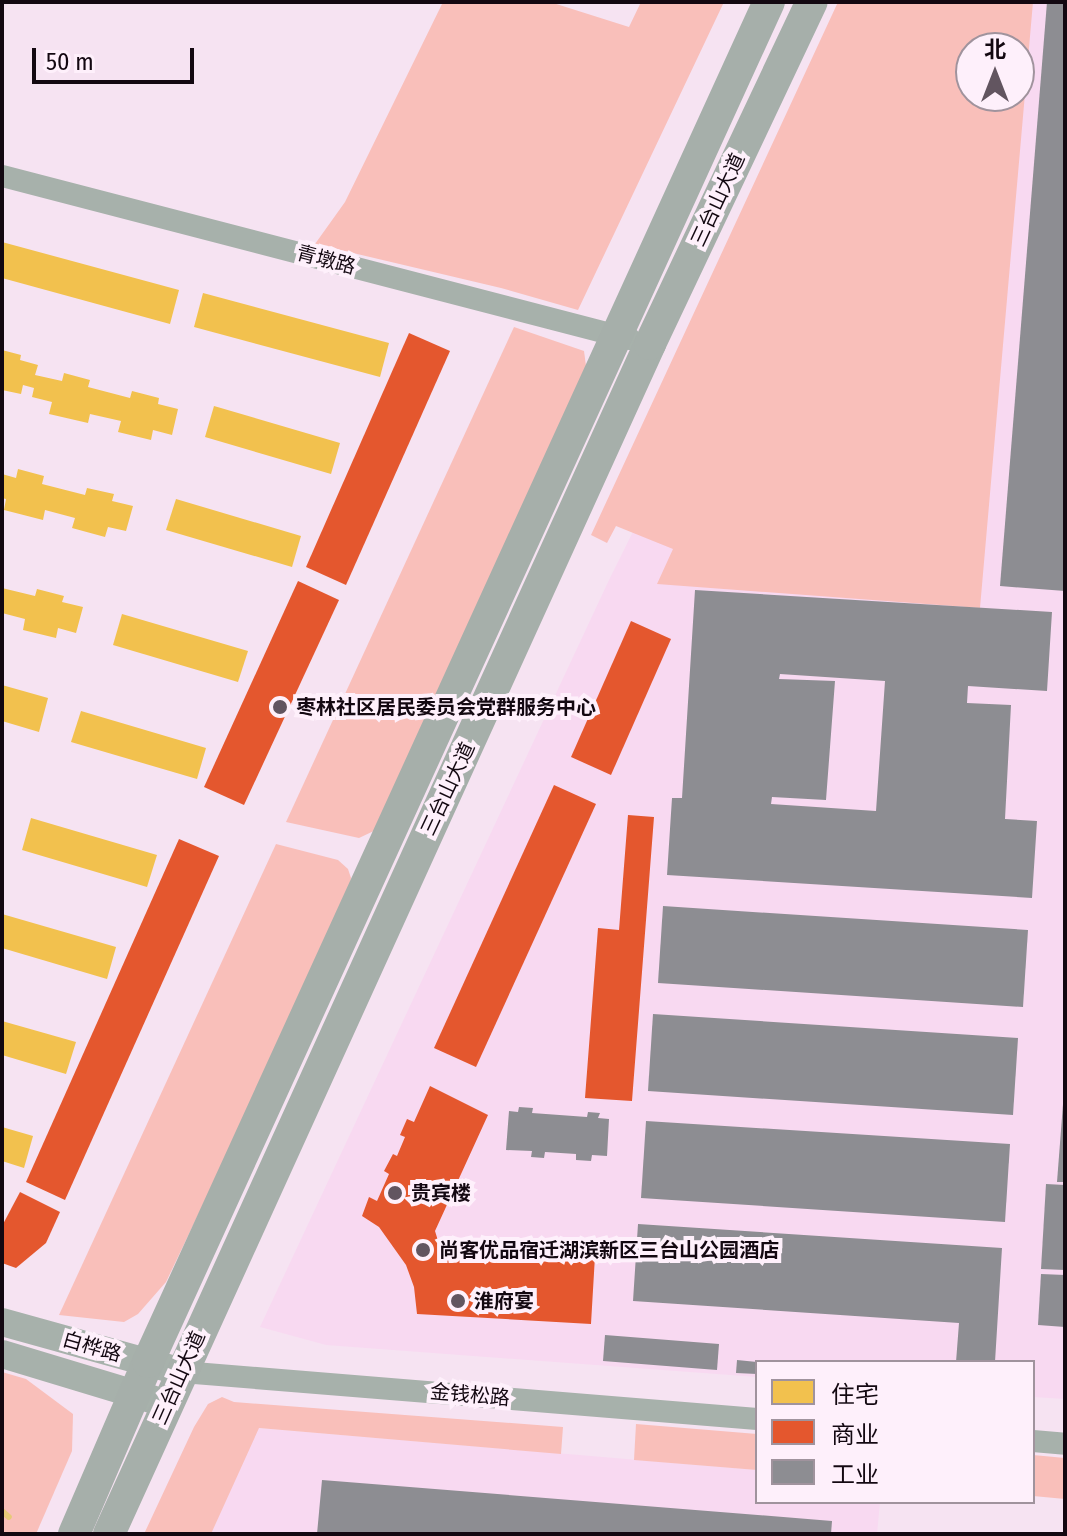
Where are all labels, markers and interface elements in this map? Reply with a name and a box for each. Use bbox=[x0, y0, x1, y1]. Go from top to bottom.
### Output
scale bar bbox=[36, 32, 198, 82]
north arrow bbox=[955, 32, 1035, 112]
text: 北 bbox=[984, 36, 1006, 63]
text: 50 m bbox=[46, 48, 94, 76]
street label: 三台山大道 bbox=[686, 150, 750, 250]
street label: 青墩路 bbox=[294, 241, 358, 279]
place label: 枣林社区居民委员会党群服务中心 bbox=[296, 695, 596, 719]
marker: 枣林社区居民委员会党群服务中心 bbox=[271, 698, 289, 716]
street label: 三台山大道 bbox=[416, 739, 480, 839]
place label: 贵宾楼 bbox=[411, 1181, 471, 1205]
marker: 贵宾楼 bbox=[386, 1184, 404, 1202]
place label: 尚客优品宿迁湖滨新区三台山公园酒店 bbox=[439, 1238, 779, 1262]
marker: 尚客优品宿迁湖滨新区三台山公园酒店 bbox=[414, 1241, 432, 1259]
place label: 淮府宴 bbox=[474, 1289, 534, 1313]
marker: 淮府宴 bbox=[449, 1292, 467, 1310]
street label: 白桦路 bbox=[60, 1327, 124, 1367]
street label: 三台山大道 bbox=[148, 1327, 210, 1429]
legend bbox=[755, 1360, 1035, 1504]
street label: 金钱松路 bbox=[429, 1380, 511, 1410]
text: 住宅 bbox=[831, 1381, 879, 1409]
text: 商业 bbox=[831, 1421, 879, 1449]
text: 工业 bbox=[831, 1461, 879, 1489]

